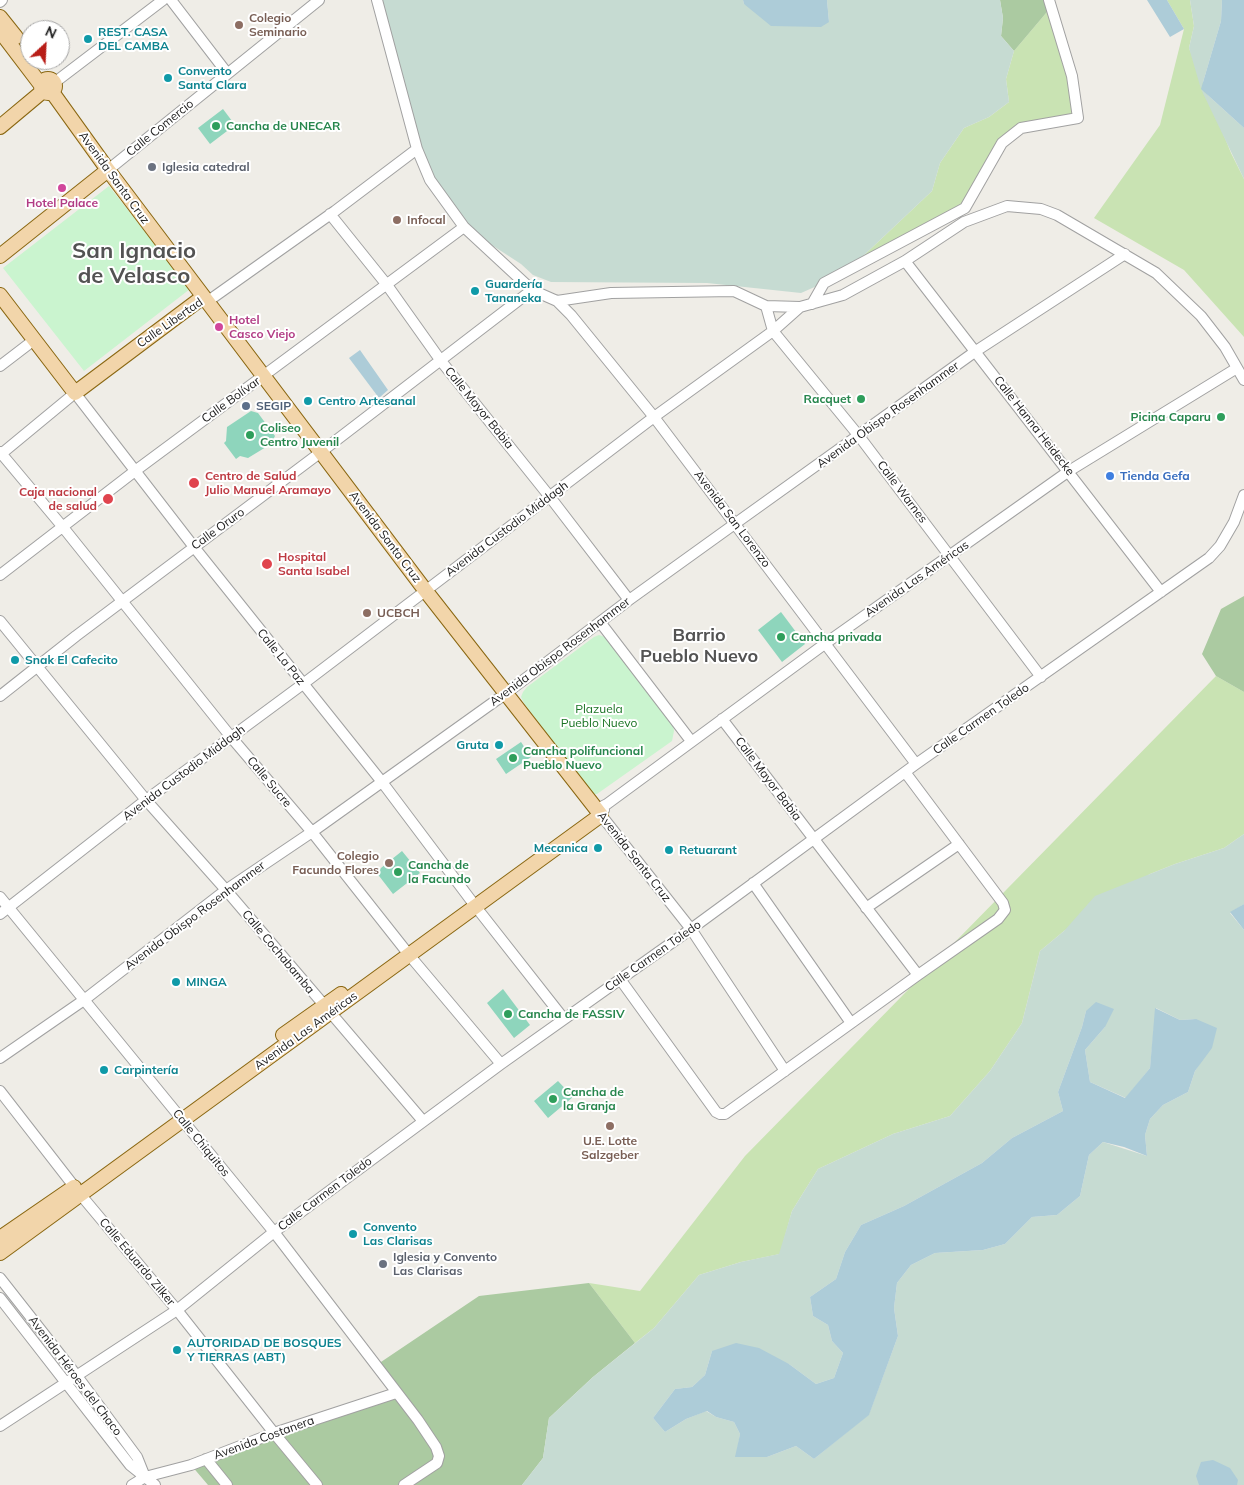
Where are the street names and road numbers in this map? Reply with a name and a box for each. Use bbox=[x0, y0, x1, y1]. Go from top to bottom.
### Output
street label: Calle Comercio bbox=[124, 97, 196, 159]
street label: Avenida Santa Cruz bbox=[76, 129, 152, 227]
street label: Calle Libertad bbox=[134, 295, 206, 351]
street label: Avenida Obispo Rosenhammer bbox=[814, 359, 962, 471]
street label: Calle Mayor Babia bbox=[442, 364, 516, 452]
street label: Calle Hanna Heidecke bbox=[991, 373, 1077, 479]
street label: Calle Bolívar bbox=[199, 374, 263, 426]
street label: Calle Warnes bbox=[874, 458, 930, 526]
street label: Avenida San Lorenzo bbox=[691, 468, 773, 570]
street label: Avenida Custodio Middagh bbox=[443, 478, 571, 580]
street label: Avenida Santa Cruz bbox=[346, 488, 424, 586]
street label: Calle Oruro bbox=[189, 505, 247, 553]
street label: Avenida Las Américas bbox=[862, 538, 972, 620]
street label: Avenida Obispo Rosenhammer bbox=[487, 595, 633, 709]
street label: Calle La Paz bbox=[254, 626, 308, 688]
street label: Calle Carmen Toledo bbox=[930, 680, 1032, 758]
street label: Avenida Custodio Middagh bbox=[120, 722, 248, 824]
street label: Calle Mayor Babia bbox=[732, 734, 804, 824]
street label: Calle Sucre bbox=[244, 754, 294, 810]
street label: Avenida Santa Cruz bbox=[594, 809, 674, 905]
street label: Avenida Obispo Rosenhammer bbox=[122, 859, 268, 973]
street label: Calle Cochabamba bbox=[239, 907, 317, 997]
street label: Calle Carmen Toledo bbox=[602, 917, 704, 995]
street label: Avenida Las Américas bbox=[252, 989, 360, 1073]
street label: Calle Chiquitos bbox=[169, 1106, 233, 1180]
street label: Calle Carmen Toledo bbox=[275, 1154, 375, 1234]
street label: Calle Eduardo Zilker bbox=[96, 1215, 178, 1309]
street label: Avenida Héroes del Chaco bbox=[25, 1313, 125, 1439]
street label: Avenida Costanera bbox=[212, 1413, 316, 1463]

